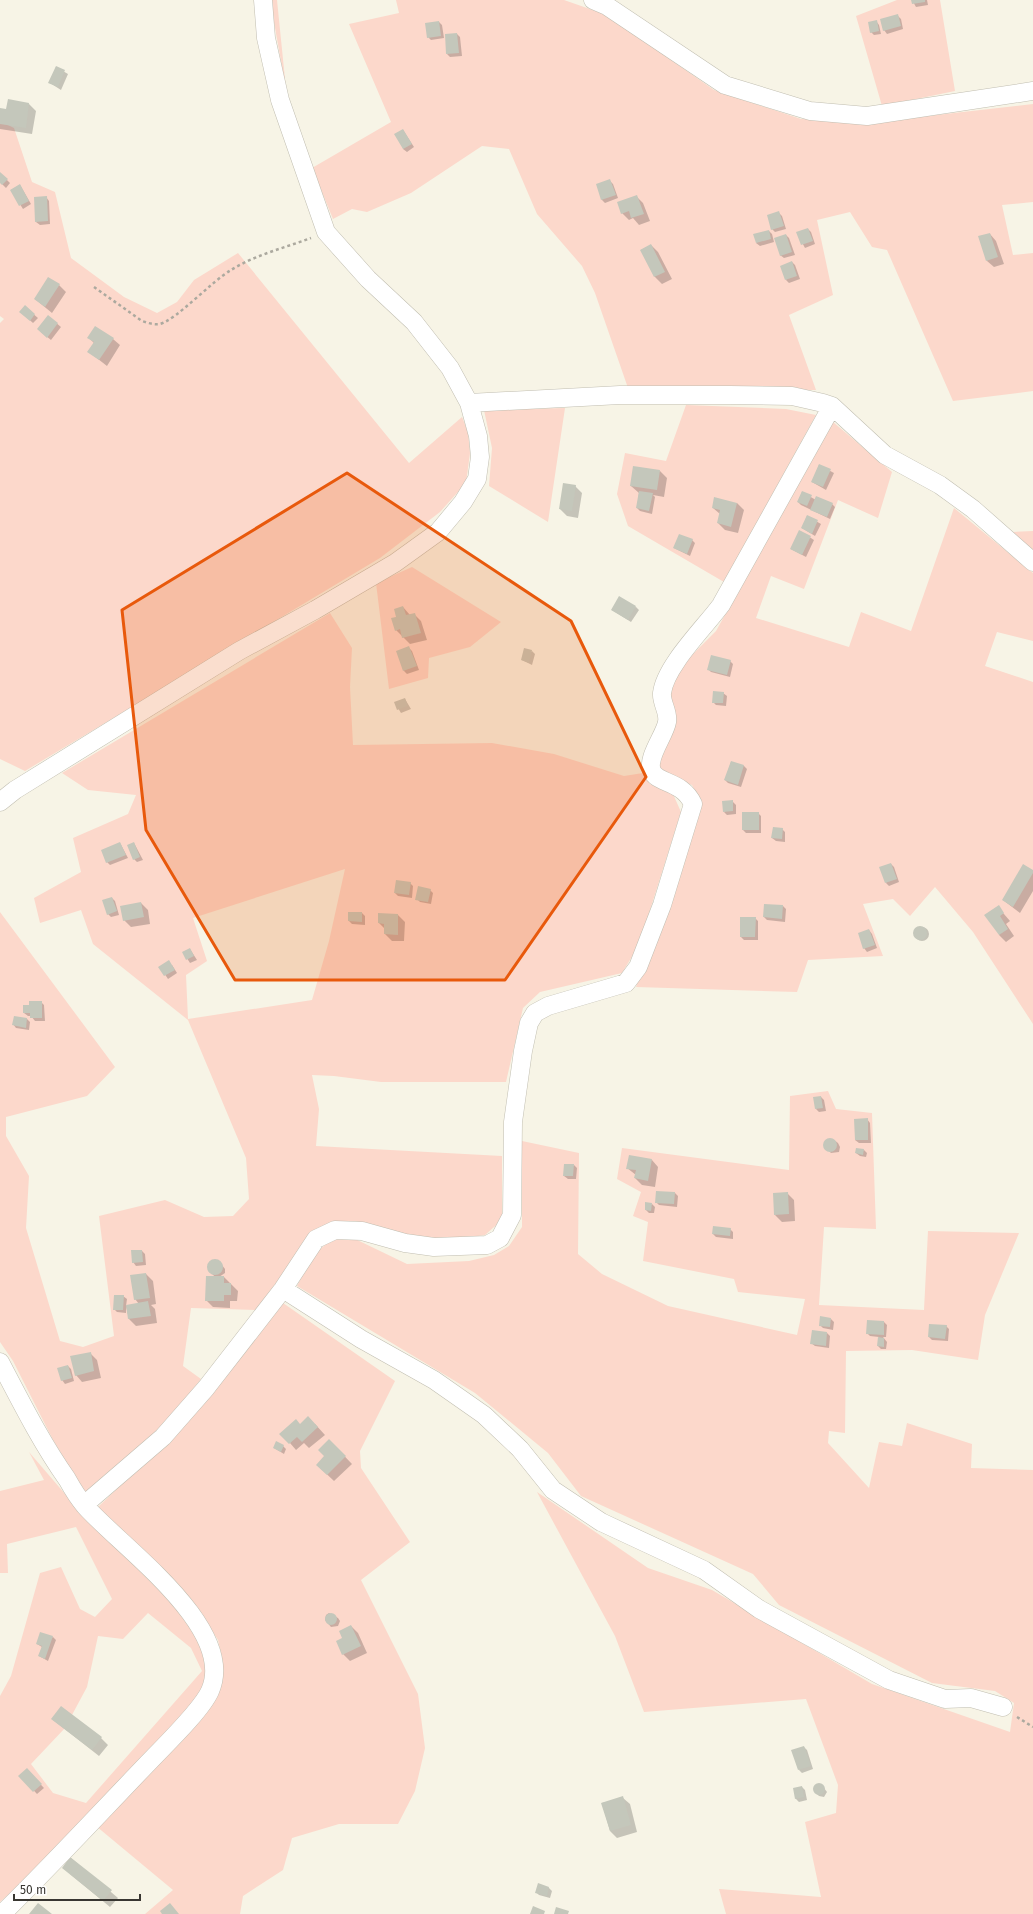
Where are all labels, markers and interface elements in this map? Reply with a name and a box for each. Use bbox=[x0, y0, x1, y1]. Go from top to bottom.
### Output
scale bar bbox=[14, 1876, 140, 1902]
text: 50 m bbox=[20, 1883, 46, 1897]

